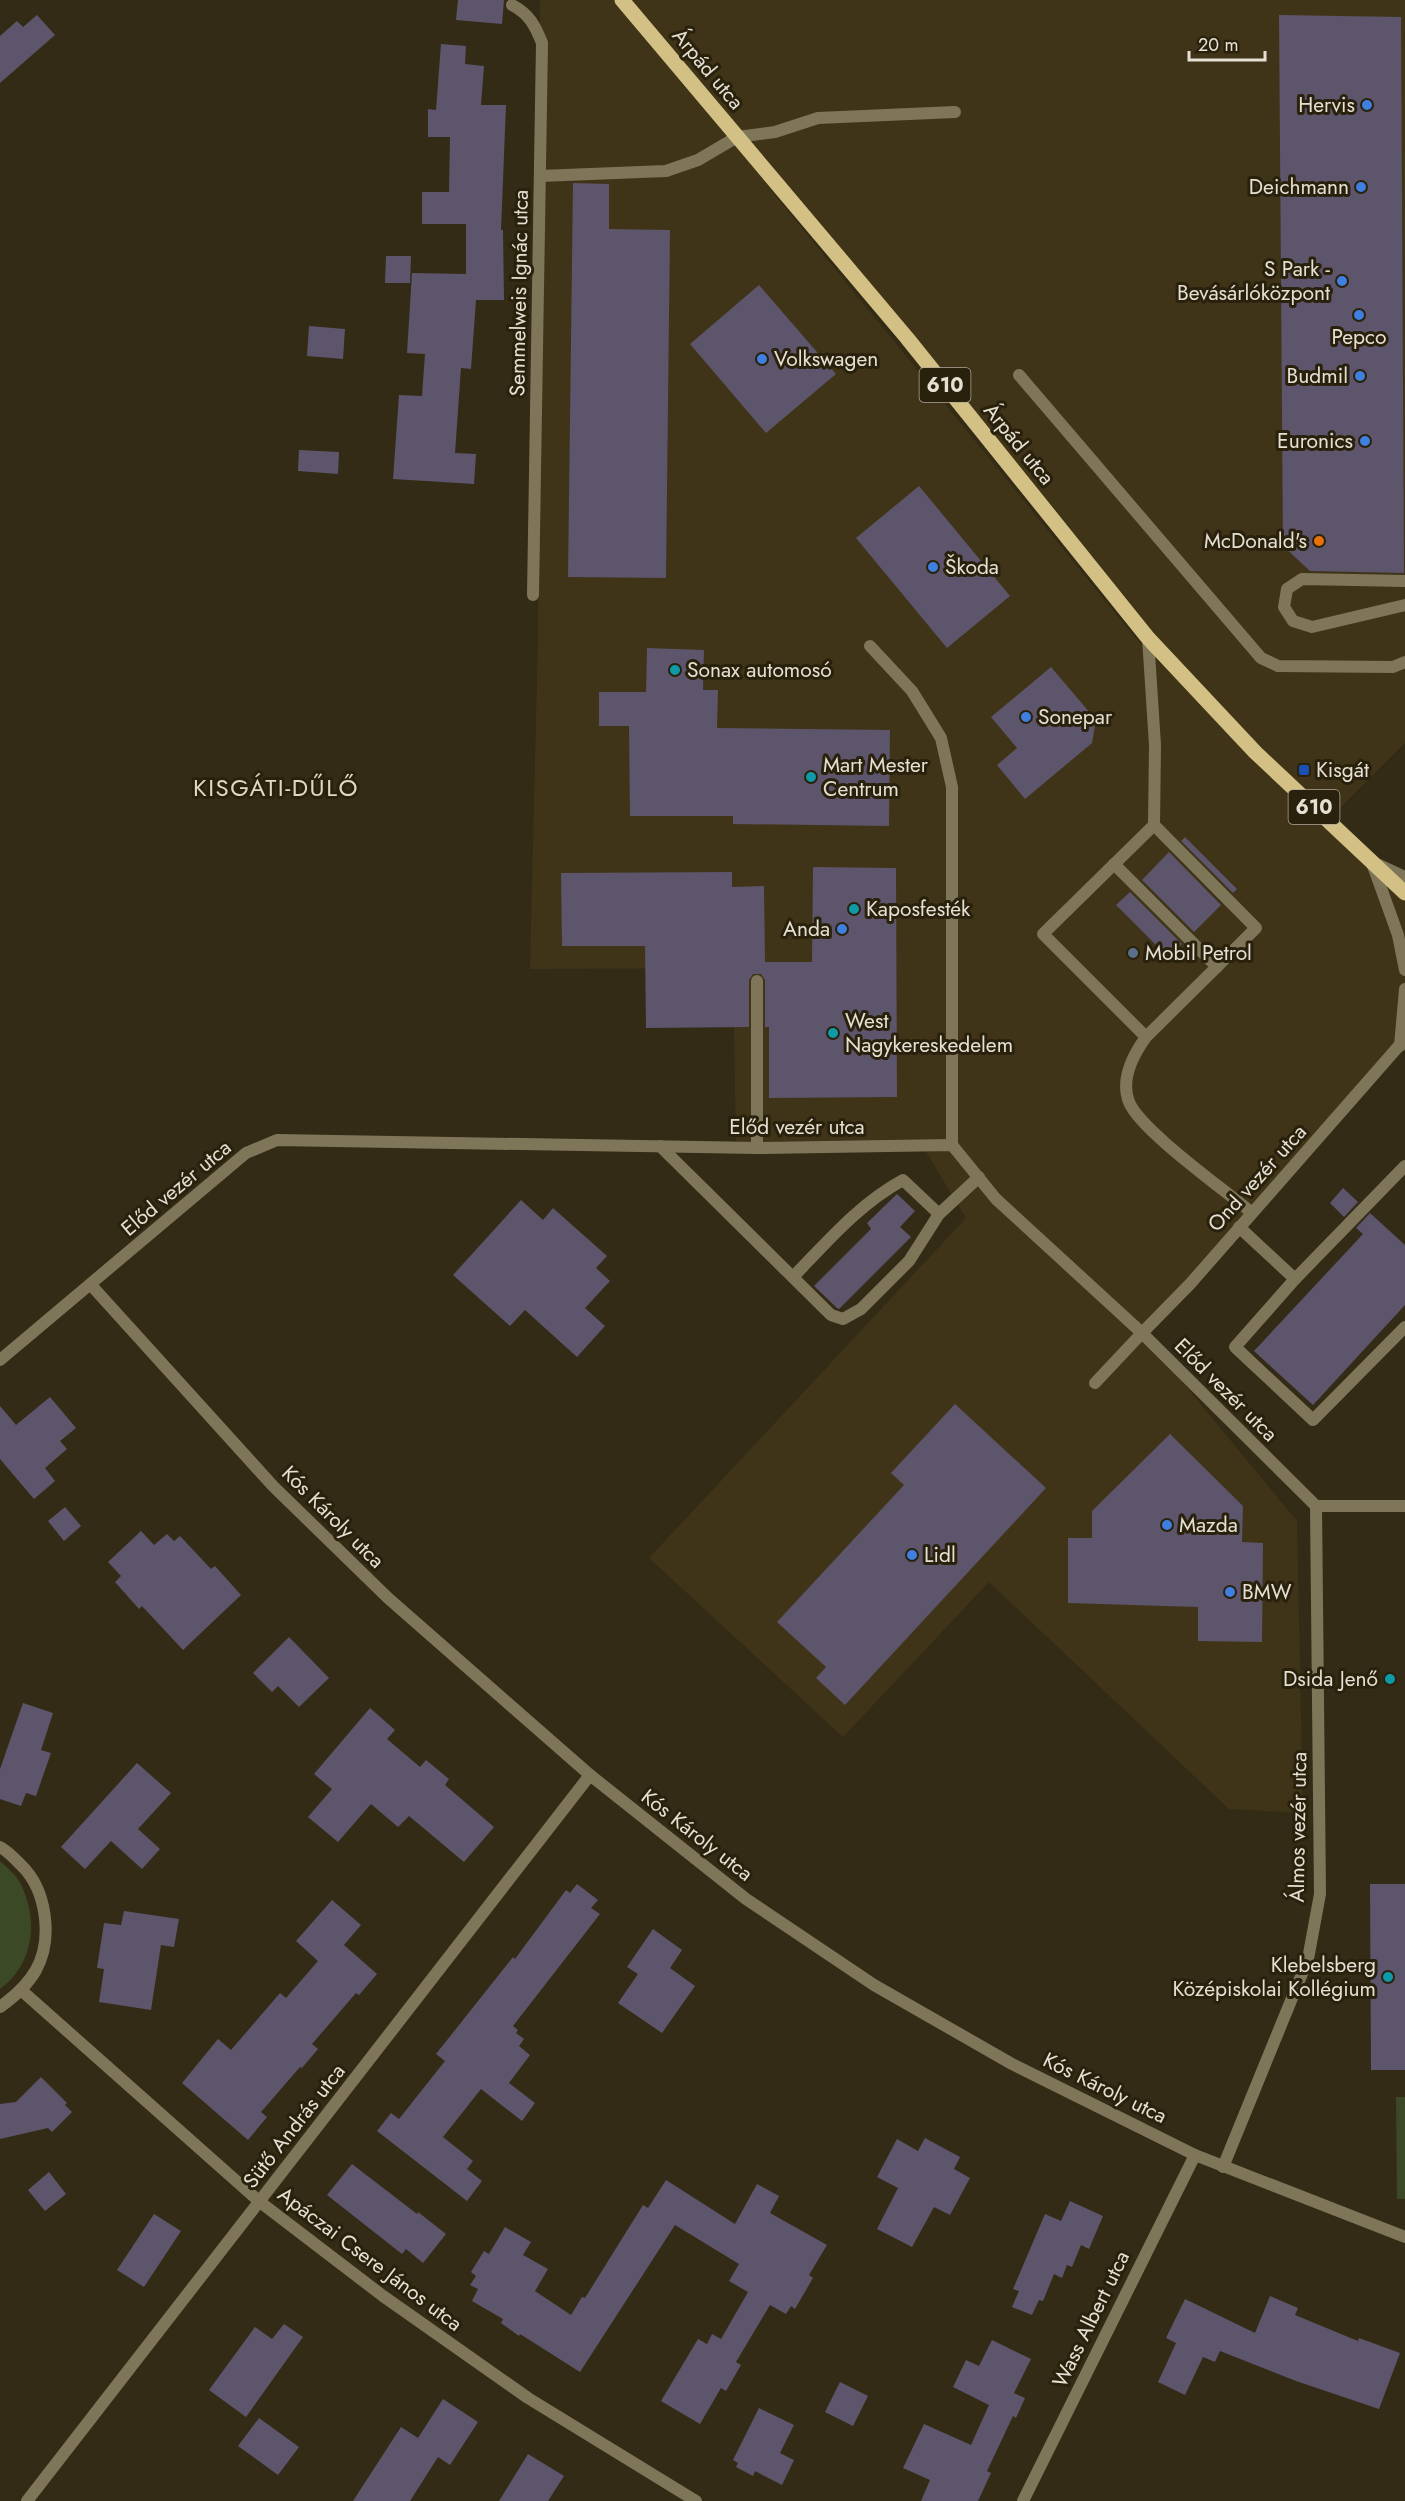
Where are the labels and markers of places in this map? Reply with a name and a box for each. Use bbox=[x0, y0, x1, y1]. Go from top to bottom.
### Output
place label: Hervis bbox=[1298, 90, 1355, 120]
marker: Hervis bbox=[1360, 98, 1374, 112]
place label: Deichmann bbox=[1249, 172, 1349, 202]
marker: Deichmann bbox=[1354, 180, 1368, 194]
place label: S Park - Bevásárlóközpont bbox=[1177, 254, 1331, 308]
marker: S Park - Bevásárlóközpont bbox=[1335, 274, 1349, 288]
marker: Pepco bbox=[1352, 308, 1366, 322]
place label: Pepco bbox=[1331, 322, 1387, 352]
place label: Volkswagen bbox=[774, 344, 878, 374]
marker: Volkswagen bbox=[755, 352, 769, 366]
place label: Budmil bbox=[1287, 361, 1348, 391]
marker: Budmil bbox=[1353, 369, 1367, 383]
place label: Euronics bbox=[1277, 426, 1353, 456]
marker: Euronics bbox=[1358, 434, 1372, 448]
place label: McDonald's bbox=[1204, 526, 1307, 556]
marker: McDonald's bbox=[1312, 534, 1326, 548]
place label: Škoda bbox=[945, 552, 999, 582]
marker: Škoda bbox=[926, 560, 940, 574]
place label: Sonax automosó bbox=[687, 655, 832, 685]
marker: Sonax automosó bbox=[668, 663, 682, 677]
place label: Sonepar bbox=[1038, 702, 1113, 732]
marker: Sonepar bbox=[1019, 710, 1033, 724]
place label: Mart Mester Centrum bbox=[823, 750, 929, 804]
place label: Kisgát bbox=[1316, 755, 1369, 785]
marker: Kisgát bbox=[1297, 763, 1311, 777]
marker: Mart Mester Centrum bbox=[804, 770, 818, 784]
place label: Kaposfesték bbox=[866, 894, 971, 924]
marker: Kaposfesték bbox=[847, 902, 861, 916]
place label: Anda bbox=[783, 914, 830, 944]
marker: Anda bbox=[835, 922, 849, 936]
place label: Mobil Petrol bbox=[1145, 938, 1252, 968]
marker: Mobil Petrol bbox=[1126, 946, 1140, 960]
place label: West Nagykereskedelem bbox=[845, 1006, 1013, 1060]
marker: West Nagykereskedelem bbox=[826, 1026, 840, 1040]
place label: Mazda bbox=[1179, 1510, 1238, 1540]
marker: Mazda bbox=[1160, 1518, 1174, 1532]
place label: Lidl bbox=[924, 1540, 956, 1570]
marker: Lidl bbox=[905, 1548, 919, 1562]
place label: BMW bbox=[1242, 1577, 1292, 1607]
marker: BMW bbox=[1223, 1585, 1237, 1599]
place label: Dsida Jenő bbox=[1283, 1664, 1378, 1694]
marker: Dsida Jenő bbox=[1383, 1672, 1397, 1686]
place label: Klebelsberg Középiskolai Kollégium bbox=[1172, 1950, 1376, 2004]
marker: Klebelsberg Középiskolai Kollégium bbox=[1381, 1970, 1395, 1984]

